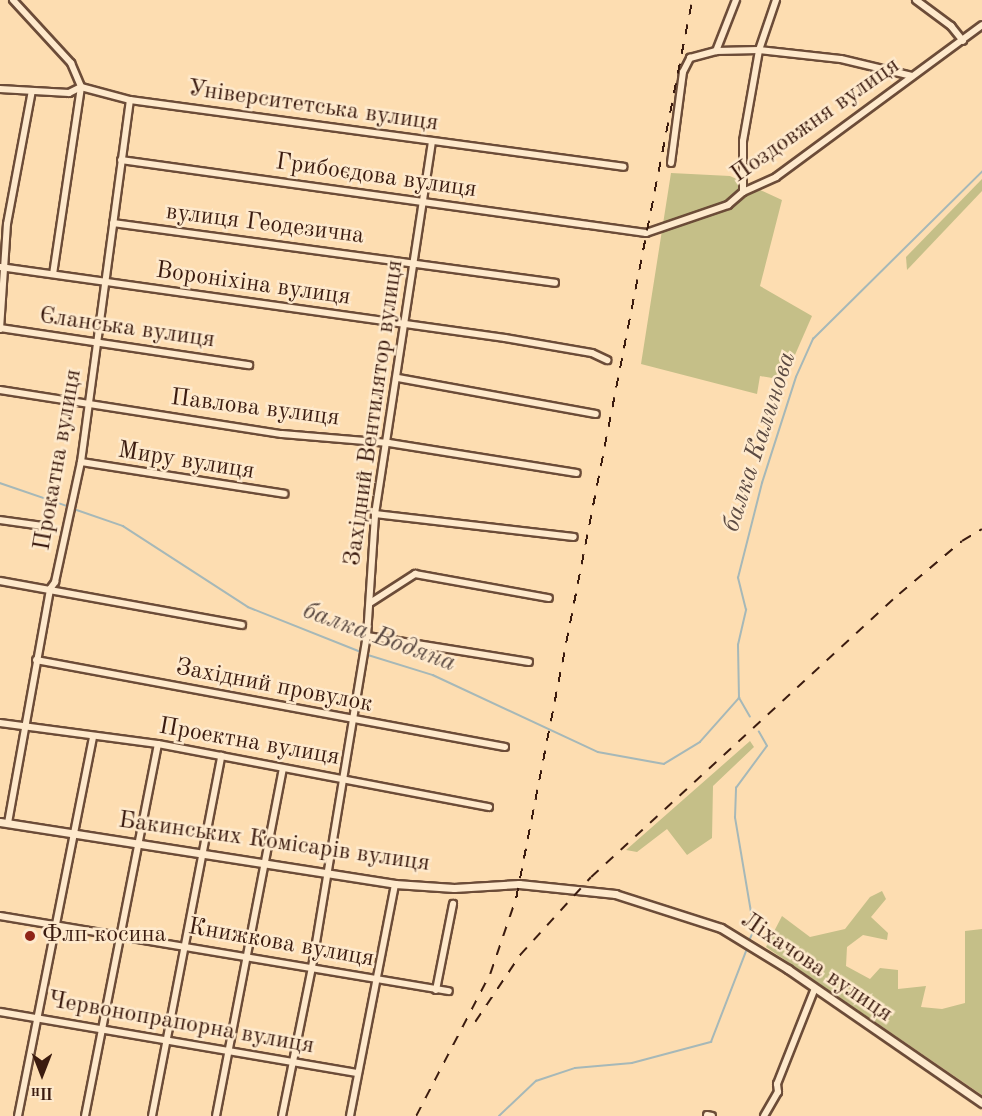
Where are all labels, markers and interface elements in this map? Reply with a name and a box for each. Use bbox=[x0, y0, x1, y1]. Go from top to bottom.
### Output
street label: Поздовжня вулиця bbox=[726, 52, 906, 190]
street label: Університетська вулиця bbox=[186, 75, 440, 139]
street label: Грибоєдова вулиця bbox=[274, 149, 478, 205]
street label: вулиця Геодезична bbox=[164, 199, 366, 251]
street label: Вороніхіна вулиця bbox=[154, 257, 352, 313]
street label: Західний Вентилятор вулиця bbox=[339, 258, 411, 568]
street label: Єланська вулиця bbox=[37, 302, 217, 356]
water label: балка Калинова bbox=[716, 348, 804, 536]
street label: Прокатна вулиця bbox=[29, 367, 89, 553]
street label: Павлова вулиця bbox=[169, 384, 341, 434]
street label: Миру вулиця bbox=[116, 437, 256, 487]
water label: балка Водяна bbox=[298, 596, 460, 680]
street label: Західний провулок bbox=[173, 654, 375, 720]
street label: Проектна вулиця bbox=[156, 713, 342, 773]
street label: Бакинських Комісарів вулиця bbox=[116, 807, 432, 879]
street label: Ліхачова вулиця bbox=[735, 907, 897, 1029]
street label: Книжкова вулиця bbox=[186, 913, 376, 975]
place label: Флп косина bbox=[42, 922, 166, 950]
marker: Флп косина bbox=[23, 929, 37, 943]
street label: Червонопрапорна вулиця bbox=[46, 986, 316, 1062]
north arrow bbox=[12, 1044, 72, 1104]
text: Пн bbox=[31, 1084, 53, 1100]

